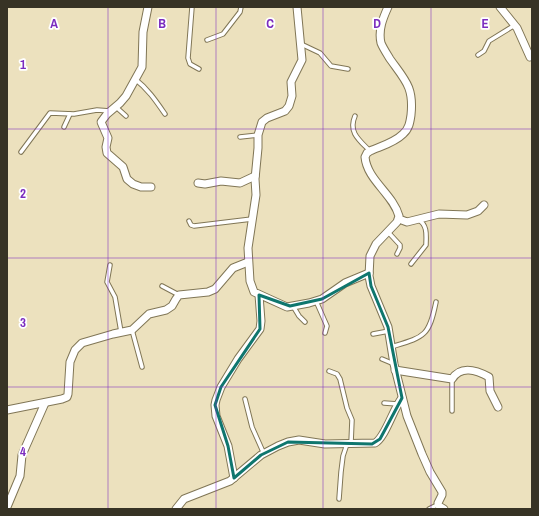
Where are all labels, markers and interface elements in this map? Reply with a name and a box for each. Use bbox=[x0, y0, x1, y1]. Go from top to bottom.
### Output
text: A bbox=[50, 15, 58, 32]
text: B bbox=[158, 15, 166, 32]
text: C bbox=[266, 15, 274, 32]
text: D bbox=[373, 15, 381, 32]
text: E bbox=[481, 15, 489, 32]
text: 1 bbox=[20, 56, 26, 73]
text: 2 bbox=[20, 185, 26, 202]
text: 3 bbox=[20, 314, 26, 331]
text: 4 bbox=[20, 443, 26, 460]

